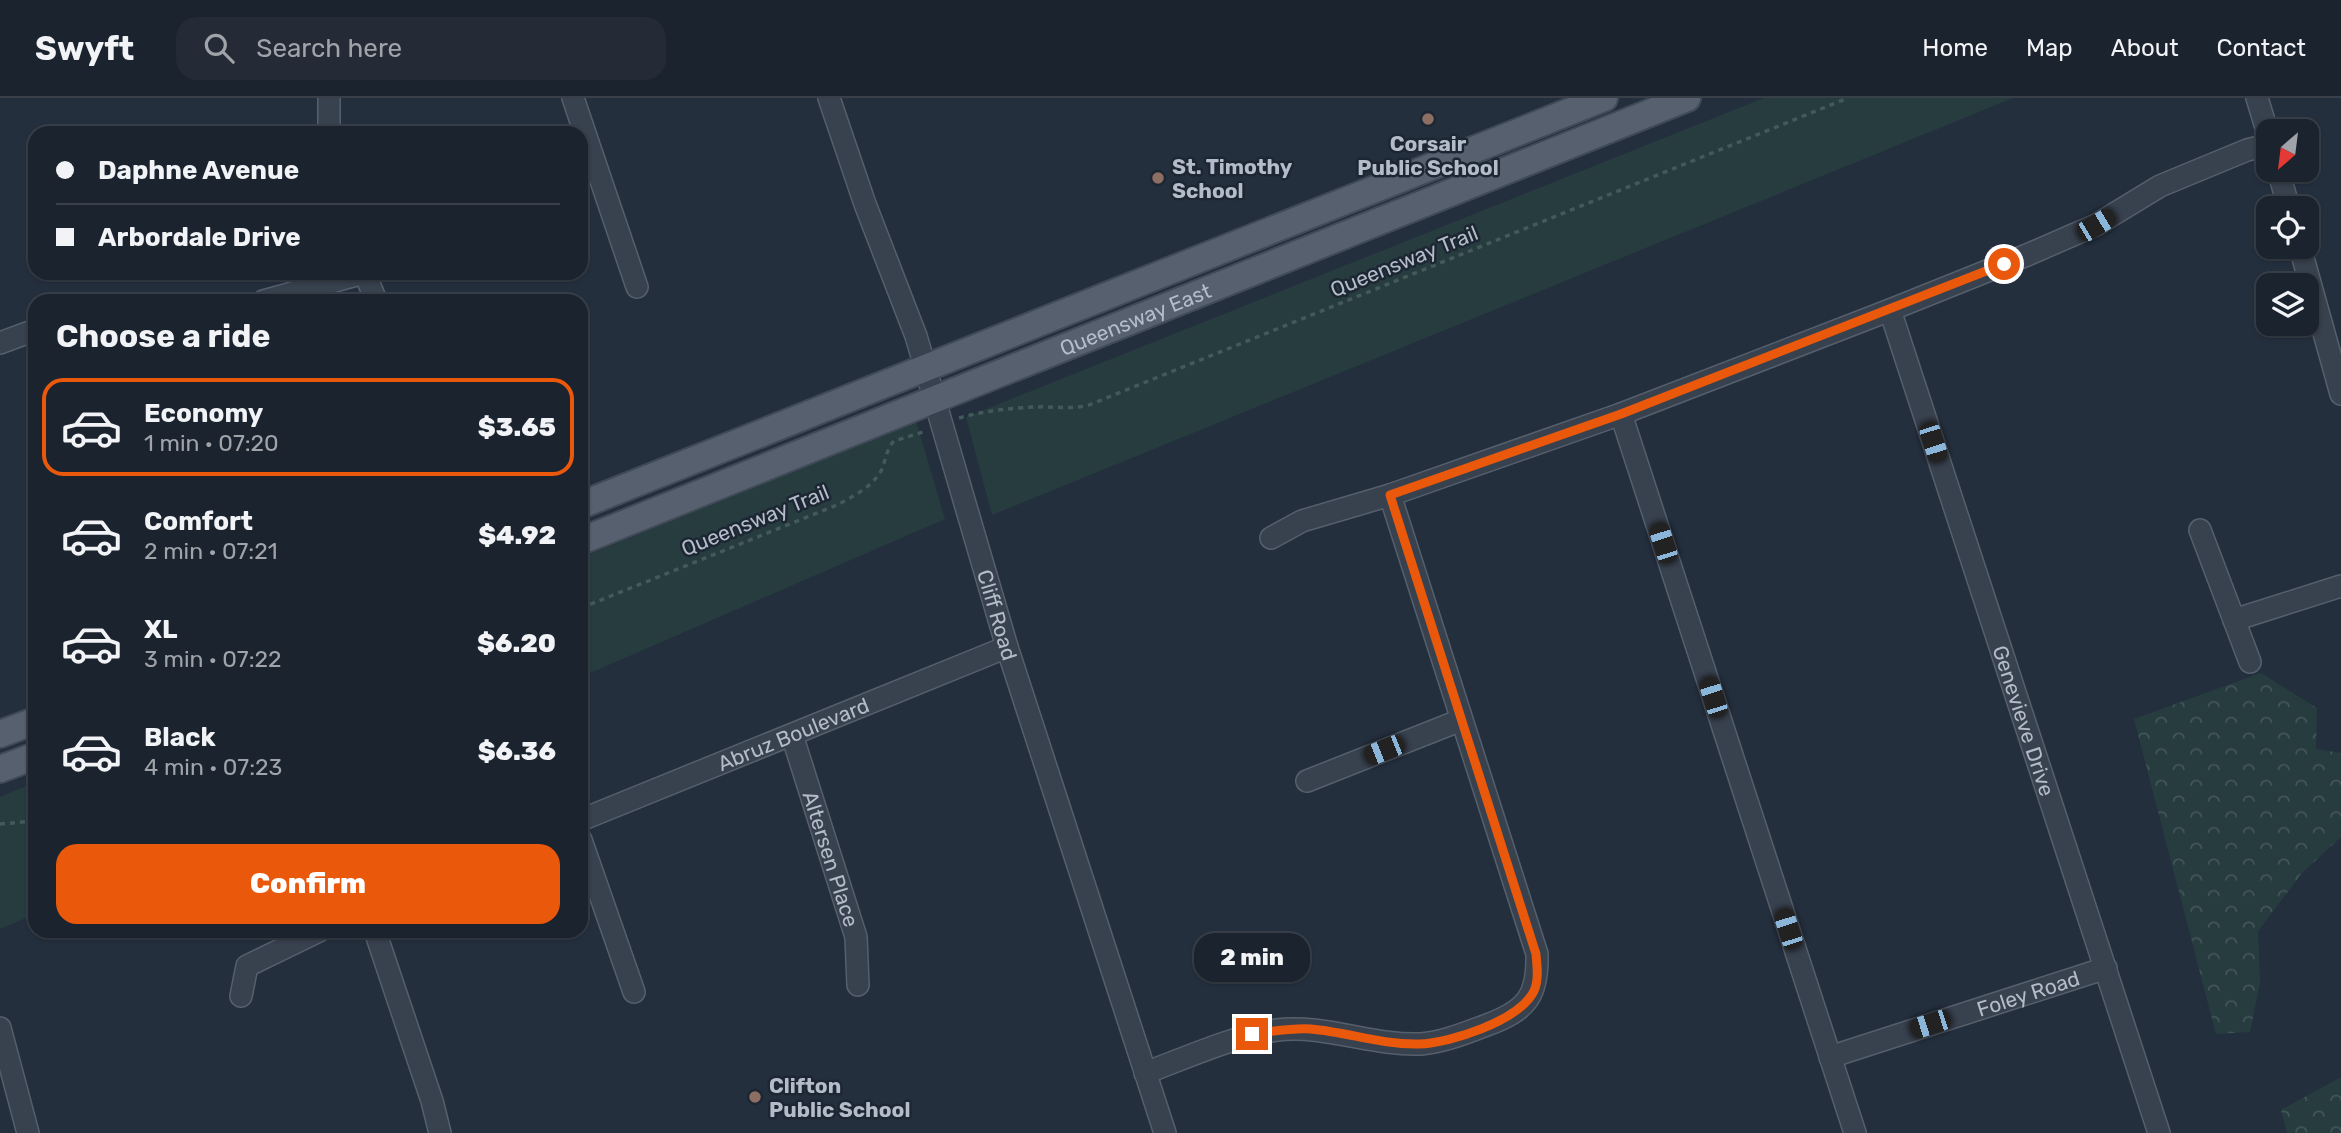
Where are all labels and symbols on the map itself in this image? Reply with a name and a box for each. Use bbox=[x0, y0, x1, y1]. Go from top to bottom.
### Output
marker: Corsair Public School bbox=[1420, 111, 1436, 127]
north arrow bbox=[2256, 119, 2319, 182]
place label: Corsair Public School bbox=[1357, 131, 1499, 180]
place label: St. Timothy School bbox=[1172, 154, 1293, 203]
marker: St. Timothy School bbox=[1150, 170, 1166, 186]
car bbox=[2073, 205, 2120, 245]
street label: Queensway Trail bbox=[1326, 220, 1482, 302]
route start bbox=[1988, 248, 2020, 280]
street label: Queensway East bbox=[1056, 278, 1215, 361]
car bbox=[1917, 419, 1950, 465]
street label: Queensway Trail bbox=[677, 479, 833, 561]
car bbox=[1647, 520, 1680, 566]
street label: Cliff Road bbox=[973, 567, 1023, 663]
street label: Genevieve Drive bbox=[1988, 642, 2060, 799]
car bbox=[1697, 674, 1730, 720]
street label: Abruz Boulevard bbox=[714, 692, 873, 776]
car bbox=[1361, 732, 1408, 768]
street label: Altersen Place bbox=[798, 788, 864, 930]
car bbox=[1772, 906, 1805, 952]
callout: 2 min bbox=[1194, 932, 1310, 982]
street label: Foley Road bbox=[1973, 965, 2083, 1021]
car bbox=[1907, 1008, 1954, 1040]
route end bbox=[1236, 1018, 1268, 1050]
place label: Clifton Public School bbox=[769, 1073, 910, 1122]
marker: Clifton Public School bbox=[747, 1089, 763, 1105]

